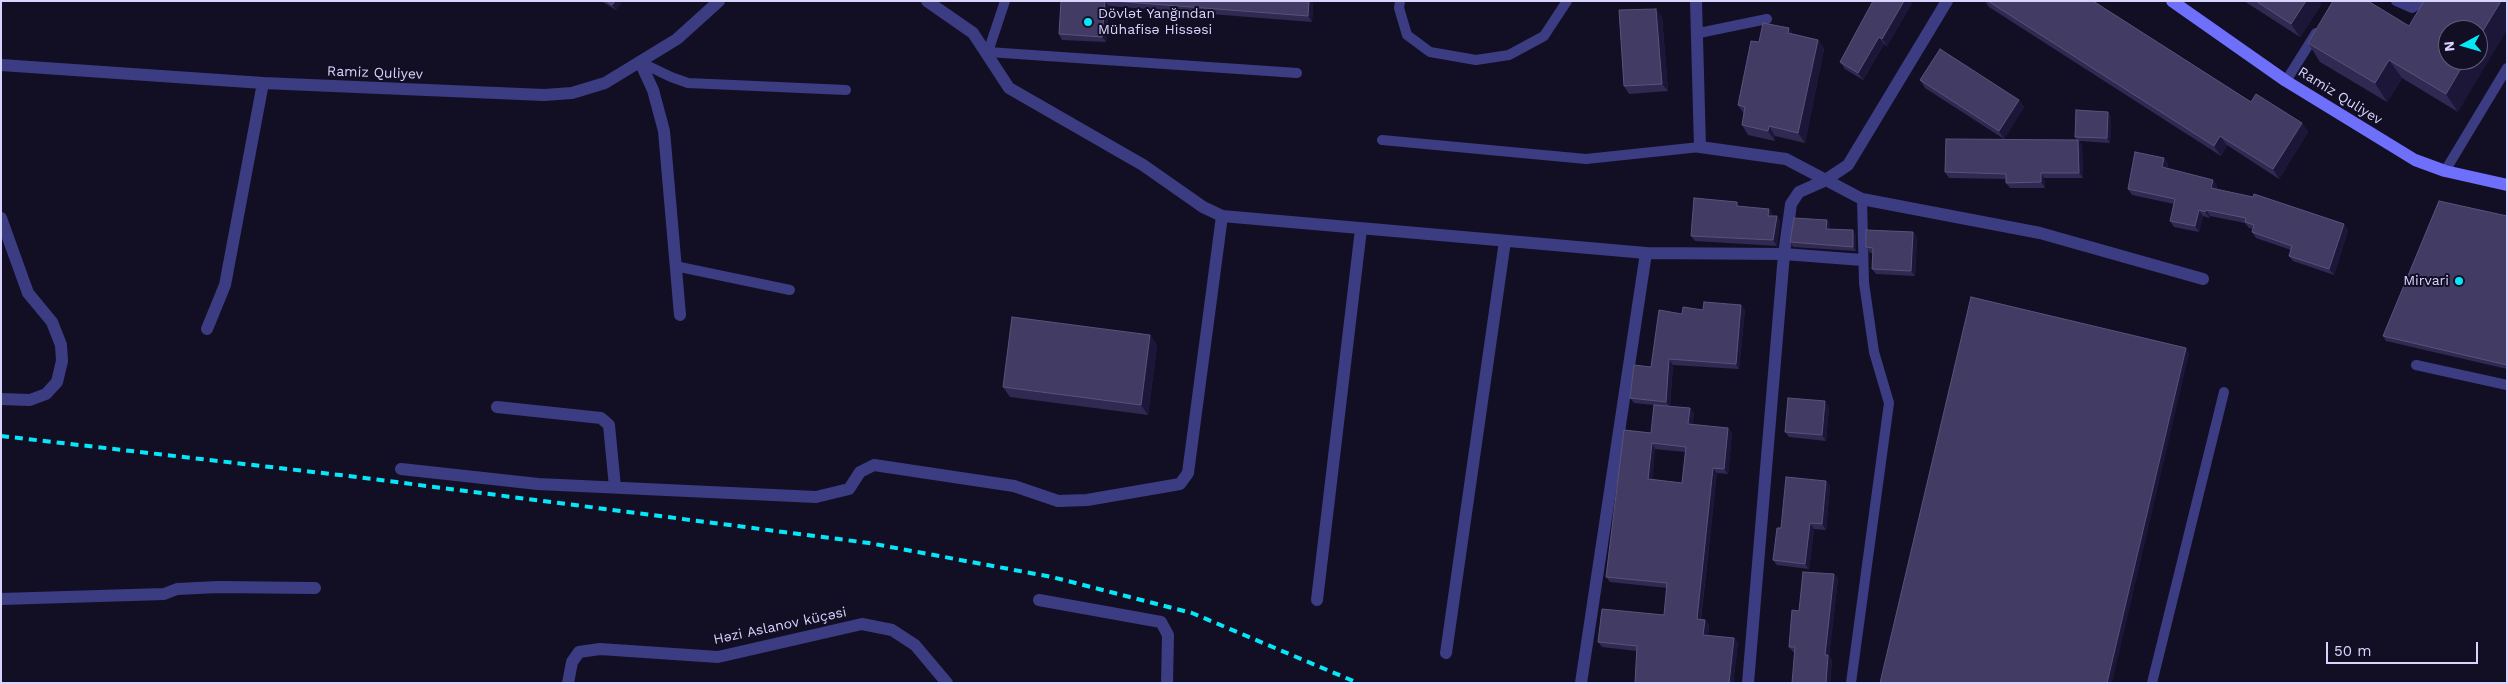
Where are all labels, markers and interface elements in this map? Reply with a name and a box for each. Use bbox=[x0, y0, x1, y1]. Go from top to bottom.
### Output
place label: Dövlət Yanğından Mühafisə Hissəsi bbox=[1098, 6, 1215, 38]
marker: Dövlət Yanğından Mühafisə Hissəsi bbox=[1082, 16, 1094, 28]
north arrow bbox=[2438, 20, 2488, 70]
text: N bbox=[2441, 40, 2458, 52]
street label: Ramiz Quliyev bbox=[327, 63, 423, 83]
street label: Ramiz Quliyev bbox=[2295, 63, 2385, 129]
place label: Mirvari bbox=[2403, 273, 2449, 289]
marker: Mirvari bbox=[2453, 275, 2465, 287]
street label: Həzi Aslanov küçəsi bbox=[712, 604, 848, 648]
scale bar bbox=[2328, 632, 2480, 664]
text: 50 m bbox=[2334, 642, 2371, 660]

